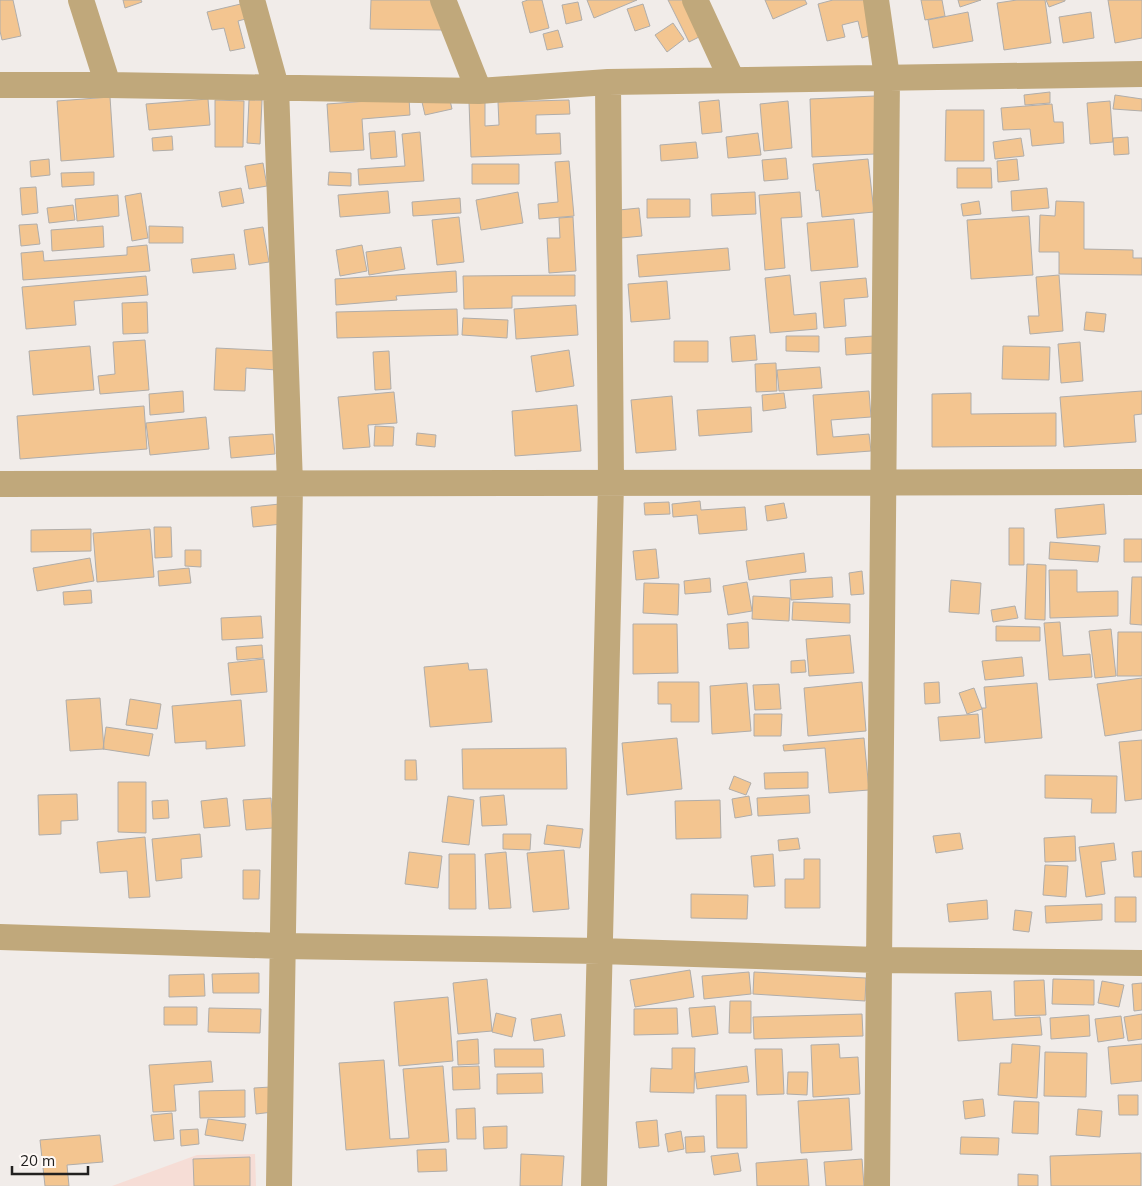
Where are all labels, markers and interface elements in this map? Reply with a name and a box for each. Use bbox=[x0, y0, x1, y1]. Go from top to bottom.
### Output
scale bar bbox=[12, 1144, 89, 1176]
text: 20 m bbox=[20, 1151, 55, 1170]

